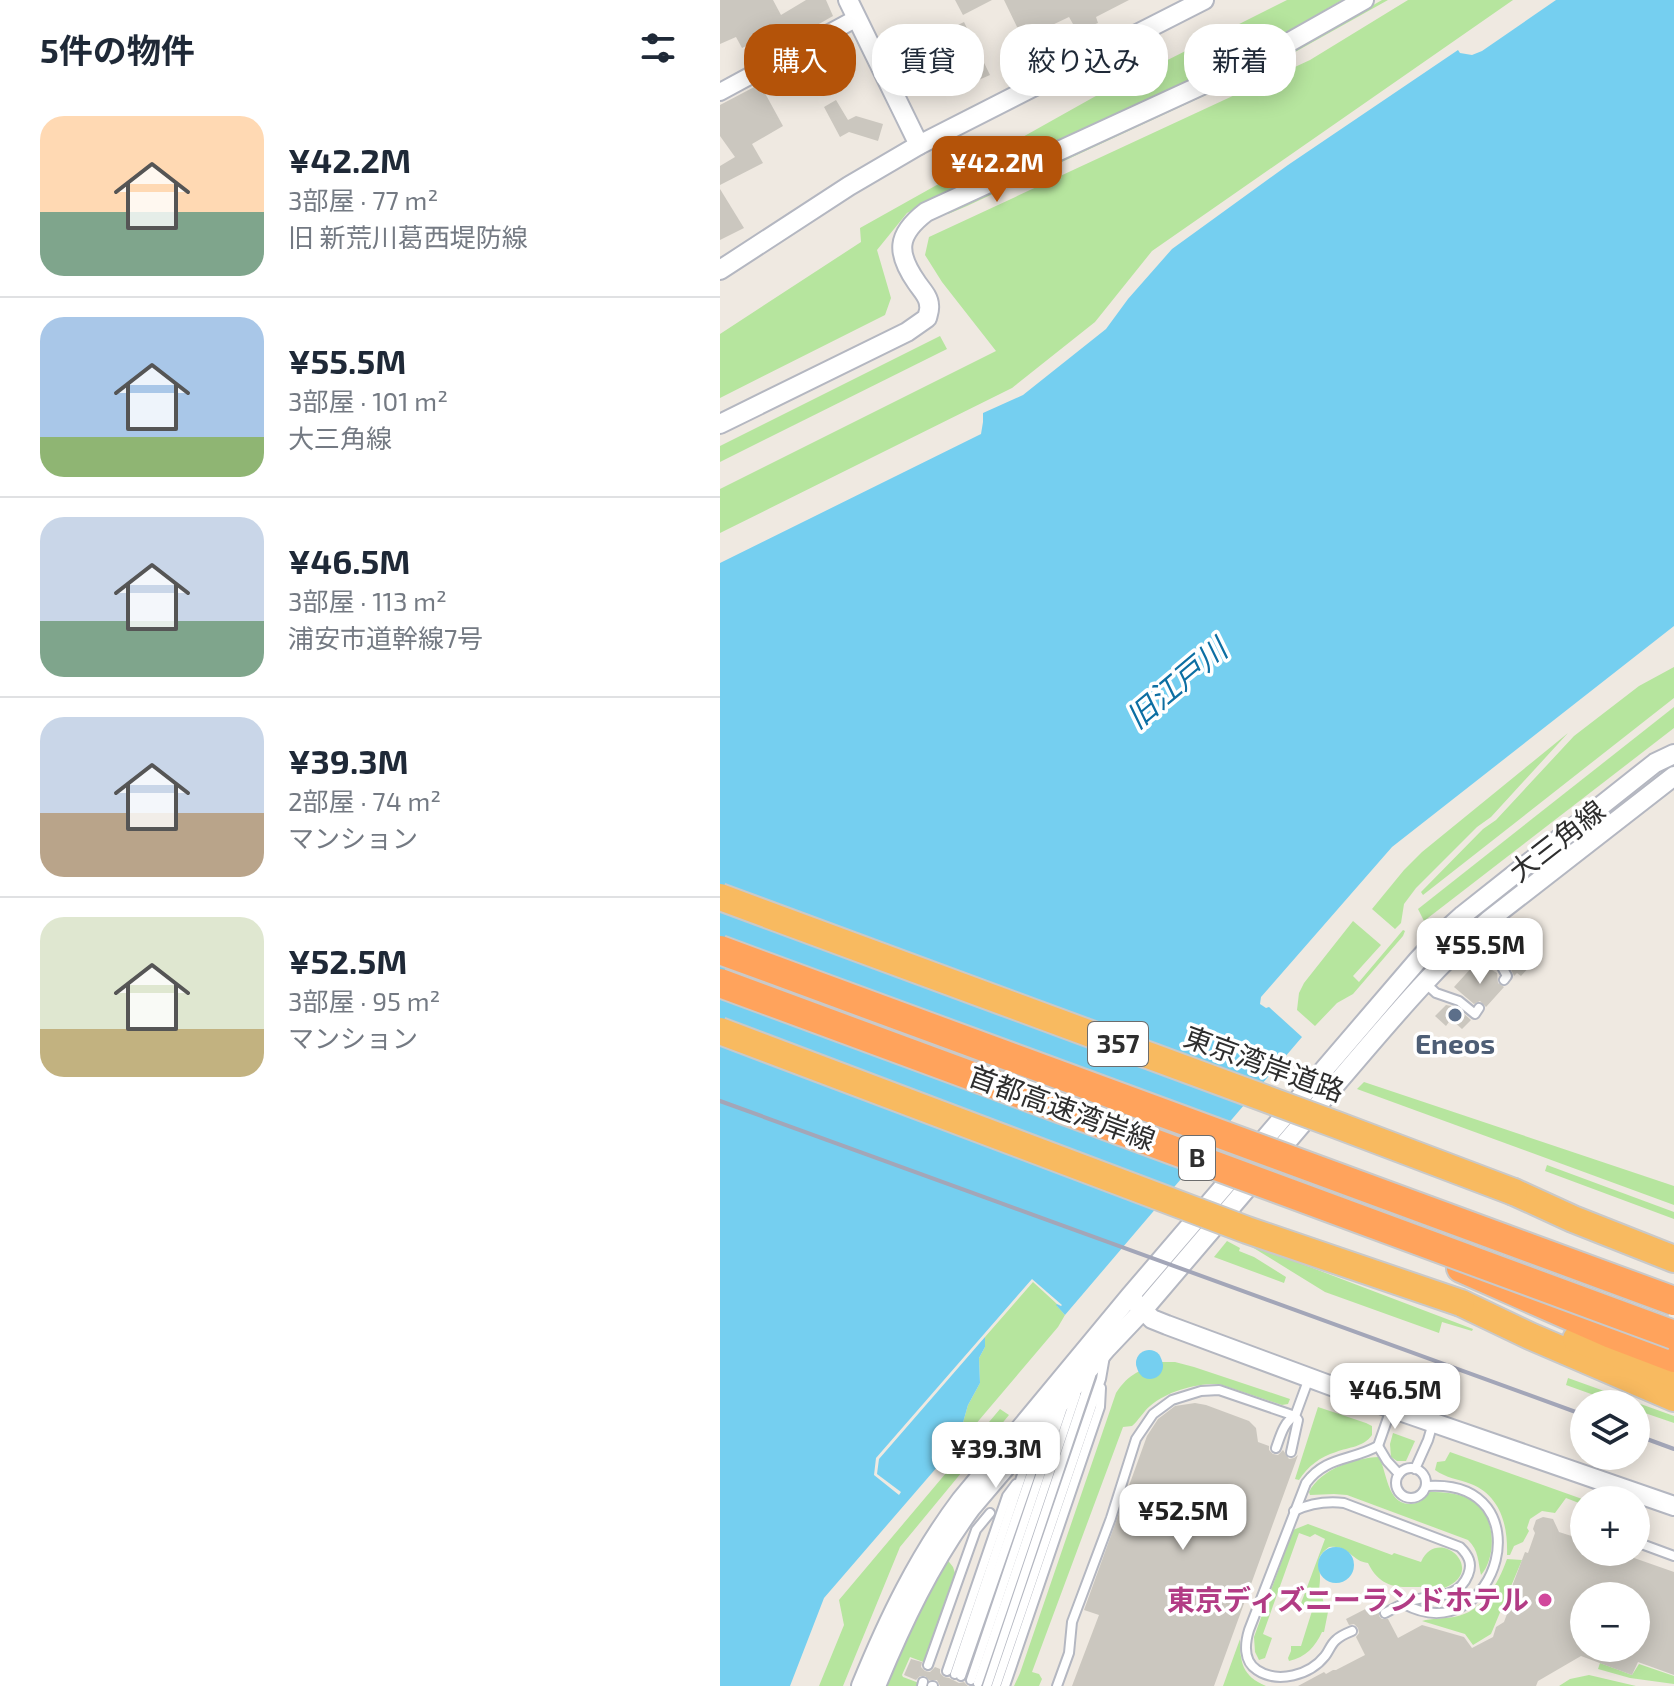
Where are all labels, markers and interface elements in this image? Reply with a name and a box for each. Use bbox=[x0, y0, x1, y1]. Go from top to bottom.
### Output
chip: 購入 bbox=[744, 24, 856, 96]
chip: 賃貸 bbox=[872, 24, 984, 96]
chip: 絞り込み bbox=[1000, 24, 1168, 96]
chip: 新着 bbox=[1184, 24, 1296, 96]
icon: filters bbox=[636, 26, 680, 70]
text: 5件の物件 bbox=[40, 29, 195, 70]
pin: ¥42.2M bbox=[932, 136, 1062, 204]
text: ¥42.2M bbox=[288, 139, 411, 180]
text: ¥42.2M bbox=[950, 146, 1044, 177]
icon: home bbox=[104, 148, 200, 244]
text: 3部屋 · 77 m² bbox=[288, 184, 438, 215]
text: 旧 新荒川葛西堤防線 bbox=[288, 221, 528, 252]
text: ¥55.5M bbox=[288, 340, 406, 381]
icon: home bbox=[104, 349, 200, 445]
text: 3部屋 · 101 m² bbox=[288, 385, 448, 416]
text: 大三角線 bbox=[288, 422, 392, 453]
text: ¥46.5M bbox=[288, 540, 410, 581]
icon: home bbox=[104, 549, 200, 645]
text: 3部屋 · 113 m² bbox=[288, 585, 447, 616]
text: 浦安市道幹線7号 bbox=[288, 622, 483, 653]
water label: 旧江戸川 bbox=[1118, 628, 1236, 735]
text: ¥39.3M bbox=[288, 740, 409, 781]
icon: home bbox=[104, 749, 200, 845]
text: 2部屋 · 74 m² bbox=[288, 785, 441, 816]
street label: 大三角線 bbox=[1502, 792, 1611, 888]
text: マンション bbox=[288, 822, 418, 853]
pin: ¥55.5M bbox=[1415, 918, 1545, 986]
text: ¥55.5M bbox=[1435, 928, 1525, 959]
text: ¥52.5M bbox=[288, 940, 407, 981]
icon: home bbox=[104, 949, 200, 1045]
text: 3部屋 · 95 m² bbox=[288, 985, 440, 1016]
marker: Eneos bbox=[1446, 1006, 1464, 1024]
street label: 東京湾岸道路 bbox=[1180, 1018, 1349, 1108]
text: マンション bbox=[288, 1022, 418, 1053]
road number: 357 bbox=[1088, 1022, 1148, 1066]
place label: Eneos bbox=[1415, 1026, 1495, 1060]
street label: 首都高速湾岸線 bbox=[964, 1058, 1160, 1157]
road number: B bbox=[1179, 1136, 1215, 1180]
pin: ¥46.5M bbox=[1330, 1363, 1460, 1431]
text: ¥46.5M bbox=[1348, 1373, 1442, 1404]
map controls bbox=[1570, 1390, 1650, 1662]
button: layers bbox=[1570, 1390, 1650, 1470]
pin: ¥39.3M bbox=[931, 1422, 1061, 1490]
text: ¥39.3M bbox=[950, 1432, 1042, 1463]
pin: ¥52.5M bbox=[1118, 1484, 1248, 1552]
button: + bbox=[1570, 1486, 1650, 1566]
text: ¥52.5M bbox=[1137, 1494, 1229, 1525]
place label: 東京ディズニーランドホテル bbox=[1167, 1582, 1529, 1616]
button: − bbox=[1570, 1582, 1650, 1662]
marker: 東京ディズニーランドホテル bbox=[1536, 1591, 1554, 1609]

